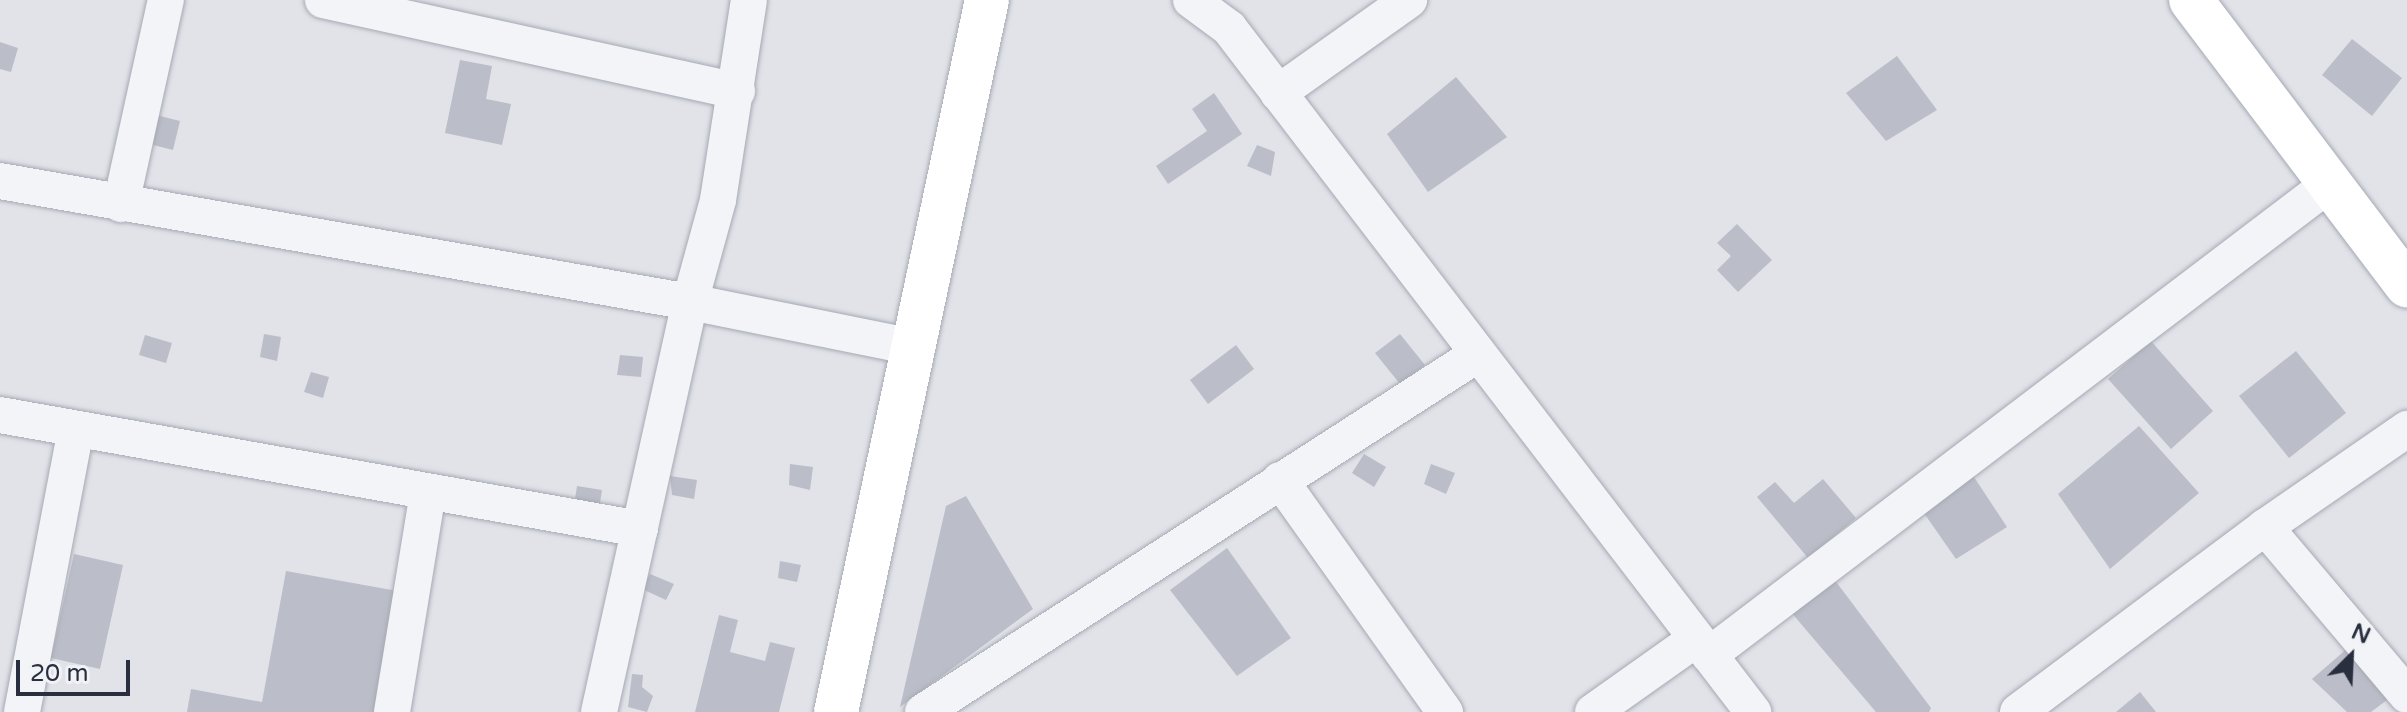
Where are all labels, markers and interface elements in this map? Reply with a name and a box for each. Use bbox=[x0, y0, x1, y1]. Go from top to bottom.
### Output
north arrow bbox=[2311, 616, 2391, 696]
text: N bbox=[2347, 619, 2374, 650]
scale bar bbox=[20, 644, 134, 694]
text: 20 m bbox=[30, 659, 88, 688]

